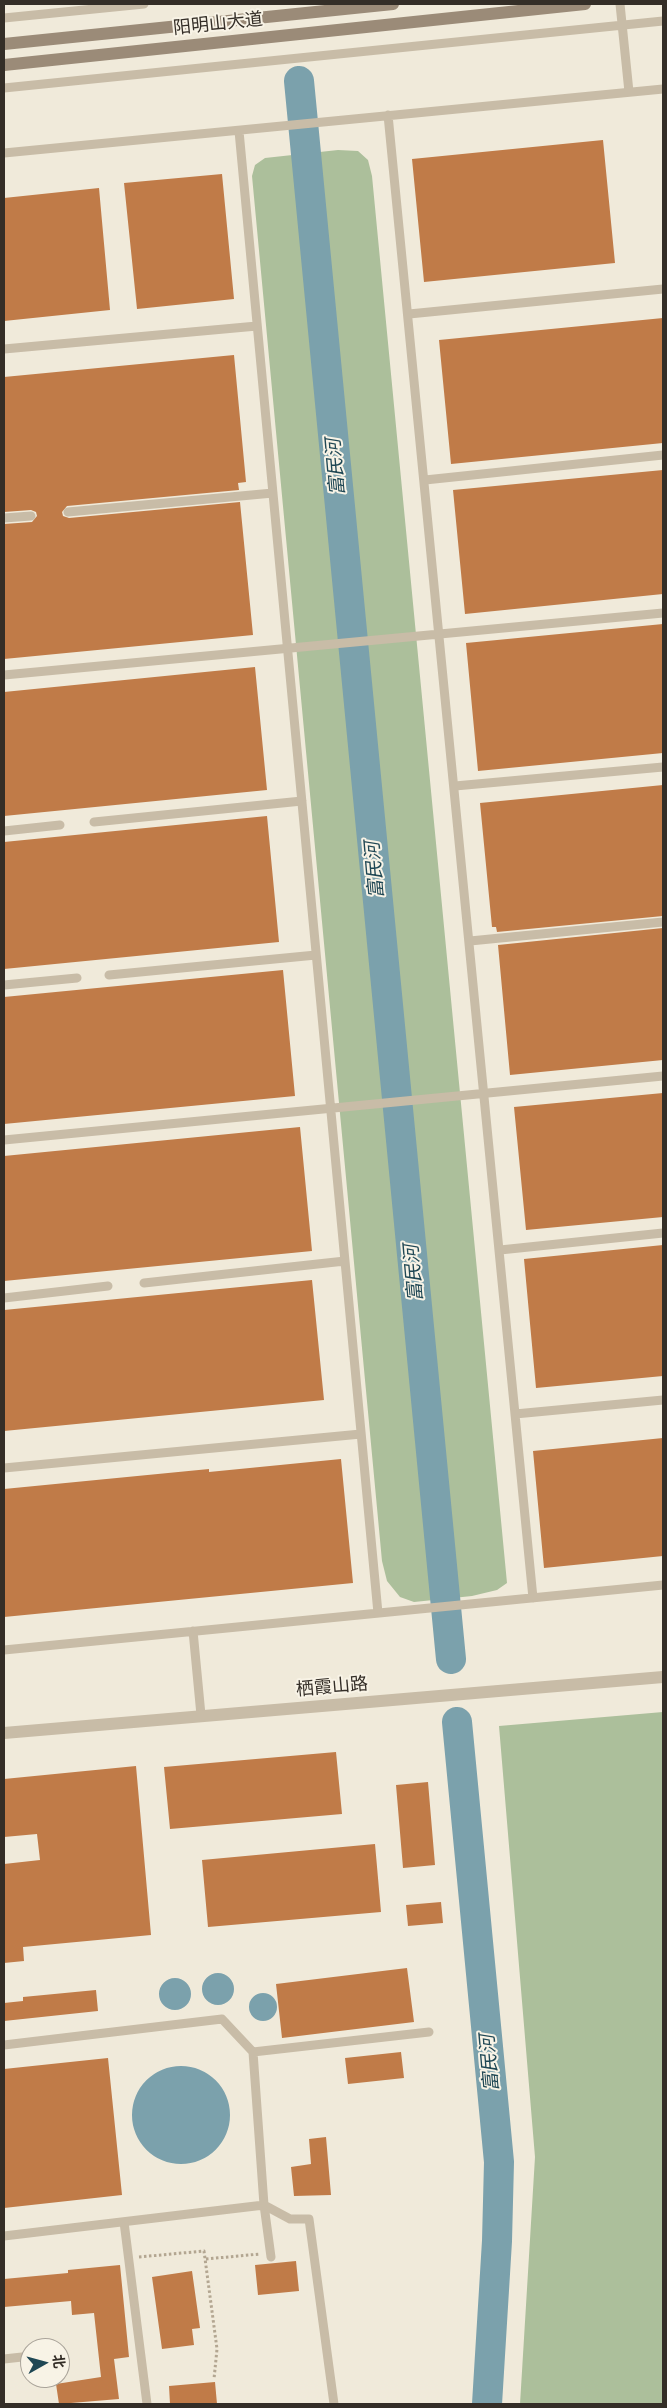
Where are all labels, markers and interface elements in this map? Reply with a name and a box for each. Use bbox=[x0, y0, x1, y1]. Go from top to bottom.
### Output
street label: 阳明山大道 bbox=[172, 9, 264, 39]
water label: 富民河 bbox=[322, 438, 350, 496]
water label: 富民河 bbox=[361, 841, 389, 899]
water label: 富民河 bbox=[400, 1244, 428, 1302]
street label: 栖霞山路 bbox=[295, 1673, 369, 1701]
water label: 富民河 bbox=[476, 2034, 504, 2092]
north arrow bbox=[20, 2338, 70, 2388]
text: 北 bbox=[49, 2353, 69, 2369]

